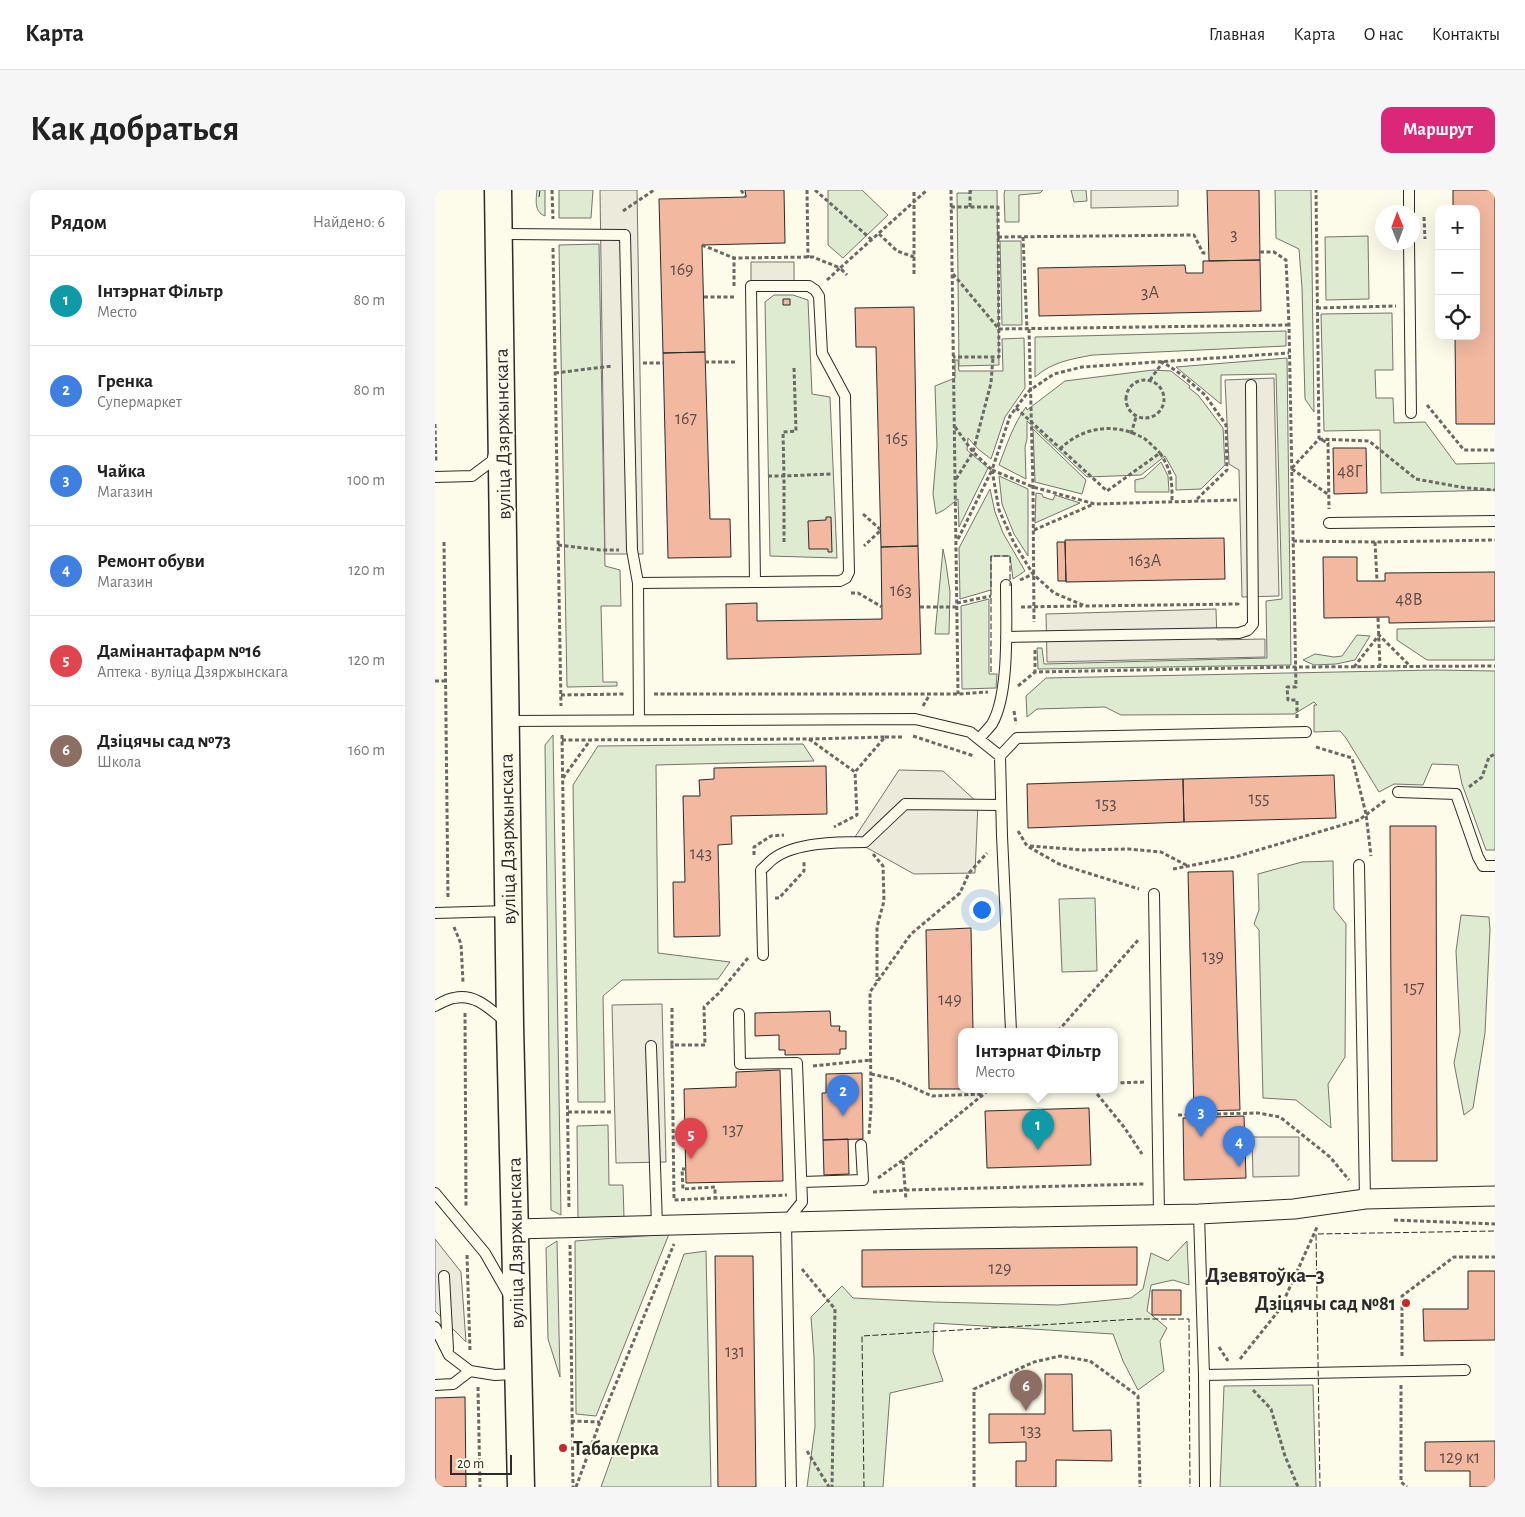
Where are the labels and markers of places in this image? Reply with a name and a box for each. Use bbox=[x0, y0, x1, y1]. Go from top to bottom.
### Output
pin: 2 bbox=[827, 1075, 859, 1116]
pin: 3 bbox=[1185, 1096, 1217, 1137]
pin: 1 bbox=[1022, 1109, 1054, 1150]
pin: 5 bbox=[675, 1118, 707, 1159]
pin: 4 bbox=[1223, 1126, 1255, 1167]
place label: Дзіцячы сад №81 bbox=[1255, 1294, 1396, 1314]
marker: Дзіцячы сад №81 bbox=[1400, 1297, 1412, 1309]
pin: 6 bbox=[1010, 1370, 1042, 1411]
place label: Табакерка bbox=[573, 1439, 659, 1459]
marker: Табакерка bbox=[557, 1442, 569, 1454]

